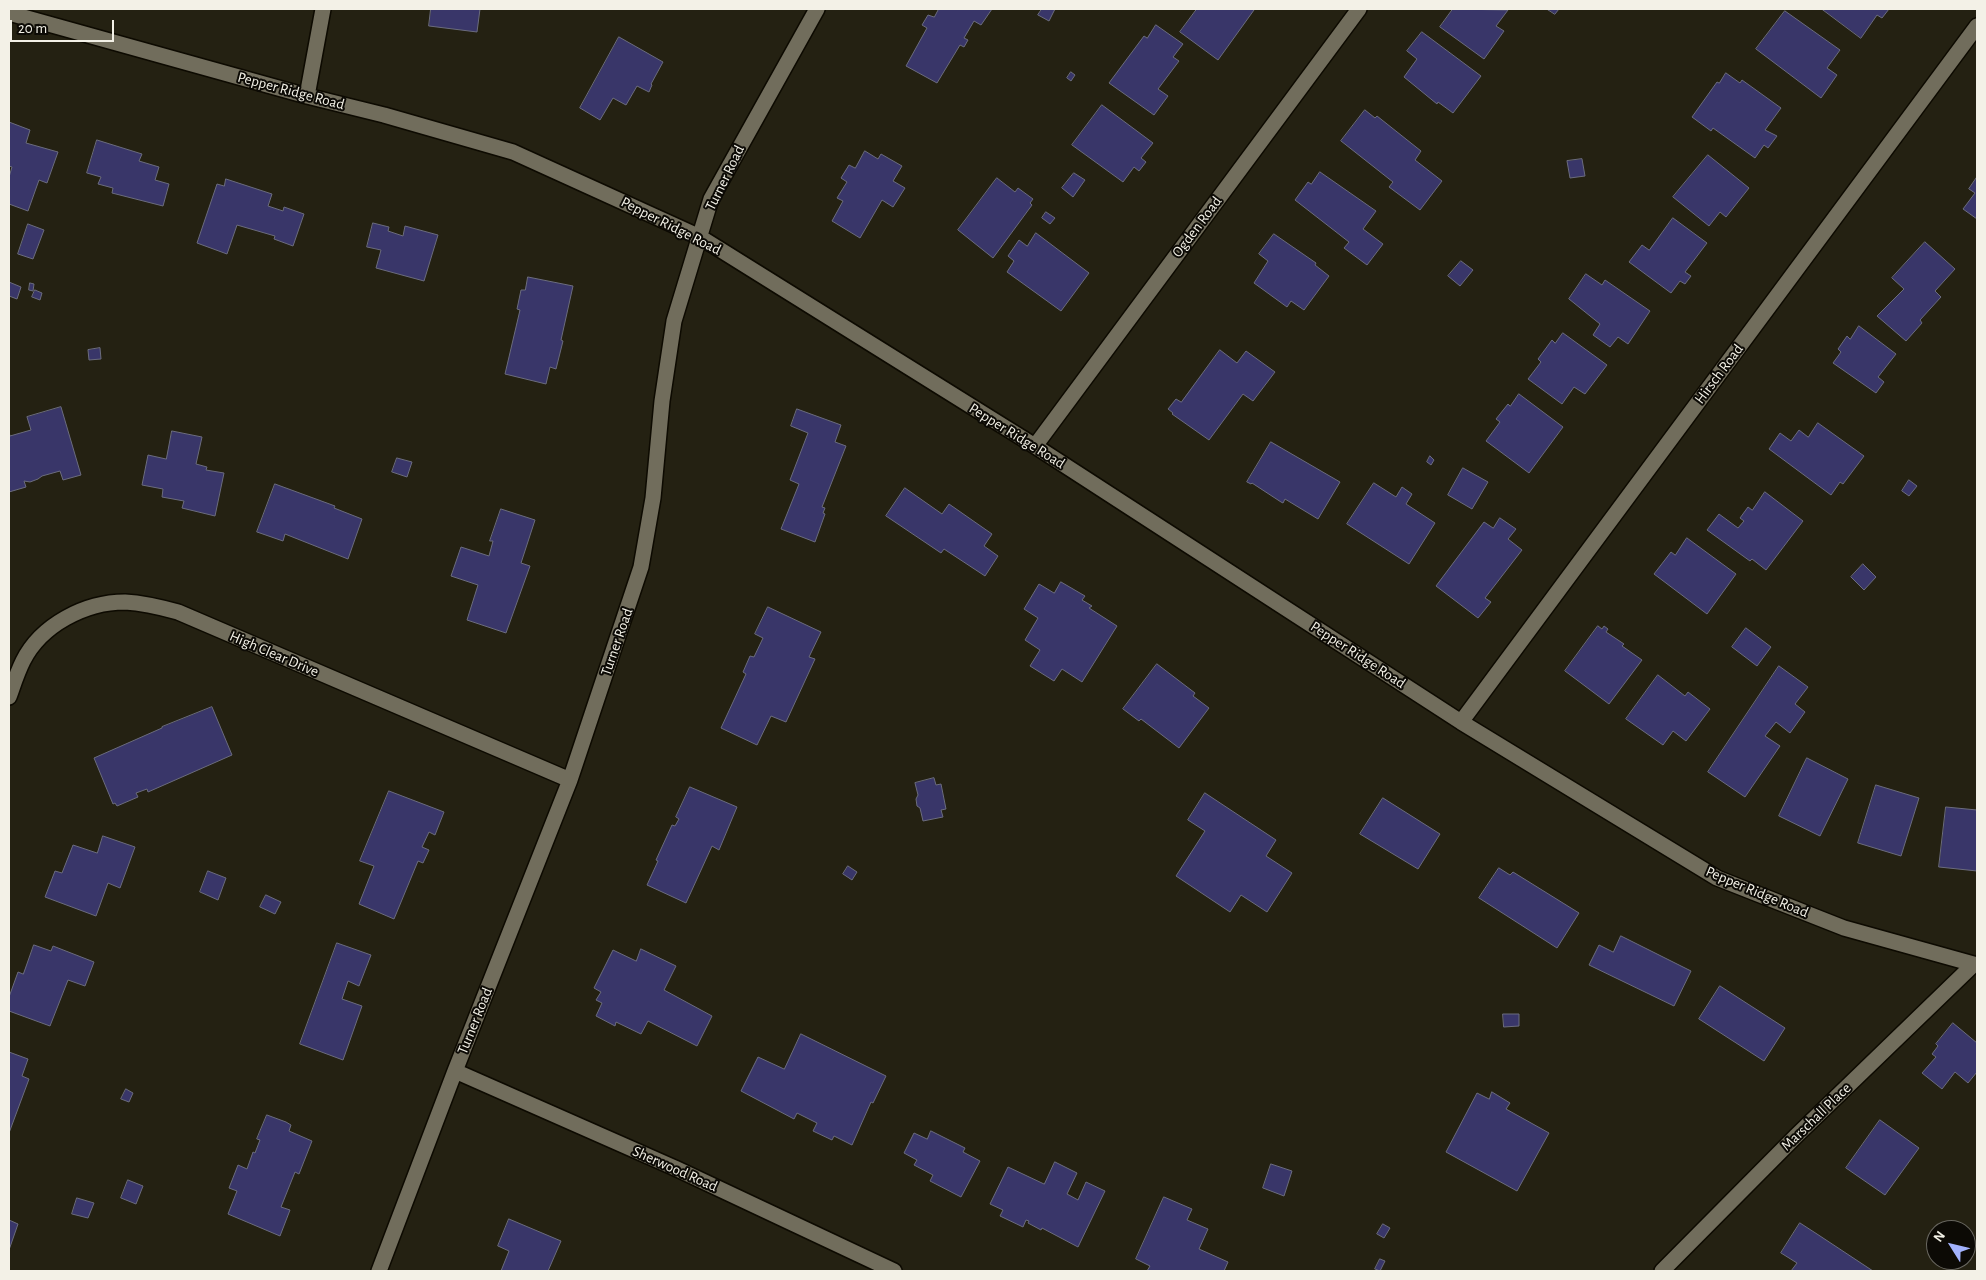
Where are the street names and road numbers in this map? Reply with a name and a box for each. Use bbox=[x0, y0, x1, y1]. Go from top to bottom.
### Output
street label: Pepper Ridge Road bbox=[236, 68, 346, 114]
street label: Turner Road bbox=[701, 142, 749, 214]
street label: Pepper Ridge Road bbox=[618, 193, 724, 259]
street label: Ogden Road bbox=[1168, 193, 1226, 261]
street label: Hirsch Road bbox=[1691, 341, 1747, 407]
street label: Pepper Ridge Road bbox=[966, 399, 1068, 473]
street label: Turner Road bbox=[597, 606, 637, 678]
street label: Pepper Ridge Road bbox=[1307, 618, 1409, 692]
street label: High Clear Drive bbox=[227, 627, 321, 681]
street label: Pepper Ridge Road bbox=[1703, 862, 1811, 922]
street label: Turner Road bbox=[453, 985, 497, 1057]
street label: Marschall Place bbox=[1777, 1079, 1855, 1155]
street label: Sherwood Road bbox=[630, 1142, 720, 1196]

